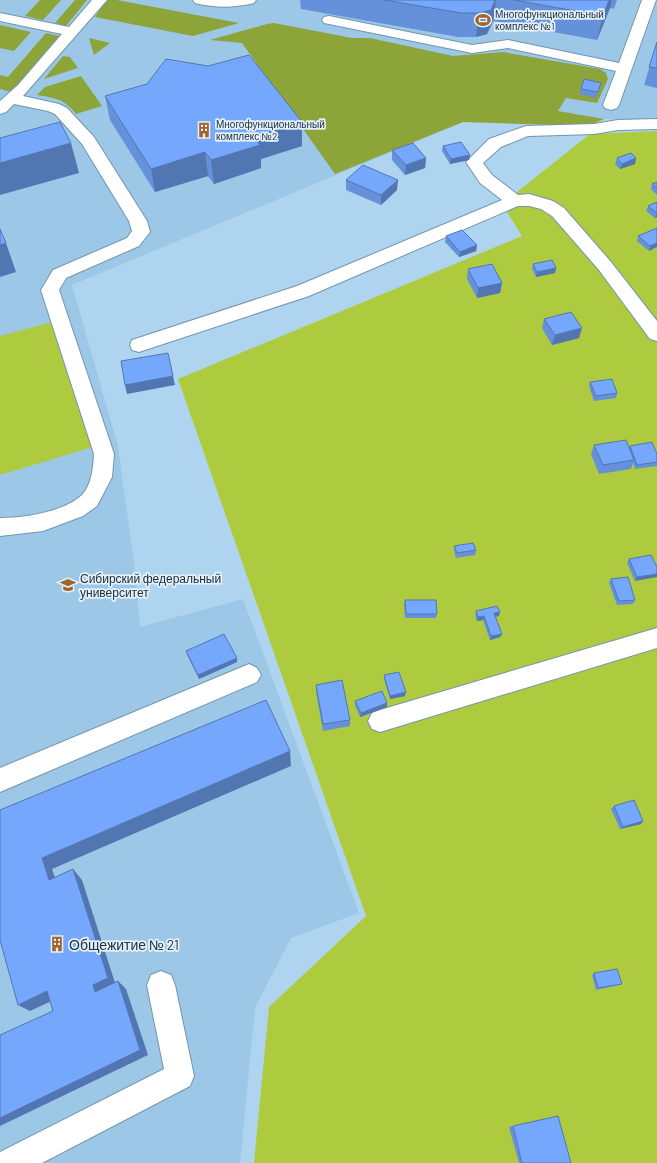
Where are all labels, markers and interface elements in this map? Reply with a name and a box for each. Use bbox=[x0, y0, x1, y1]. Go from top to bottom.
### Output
place label: Многофункциональный комплекс №1 bbox=[495, 8, 604, 32]
sports icon: Многофункциональный комплекс №1 bbox=[474, 11, 492, 29]
place label: Многофункциональный комплекс №2 bbox=[216, 118, 325, 142]
building icon: Многофункциональный комплекс №2 bbox=[195, 121, 213, 139]
place label: Сибирский федеральный университет bbox=[80, 571, 221, 600]
school or university icon: Сибирский федеральный университет bbox=[59, 576, 77, 594]
building icon: Общежитие № 21 bbox=[48, 935, 66, 953]
place label: Общежитие № 21 bbox=[69, 936, 179, 953]

